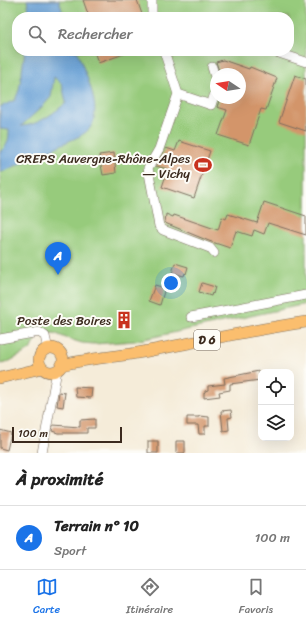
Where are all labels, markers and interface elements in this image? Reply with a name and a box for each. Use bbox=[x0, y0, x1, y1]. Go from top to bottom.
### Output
search box bbox=[12, 12, 294, 56]
text: Rechercher bbox=[58, 21, 133, 47]
icon: search bbox=[26, 23, 48, 45]
north arrow bbox=[210, 68, 246, 104]
place label: CREPS Auvergne-Rhône-Alpes — Vichy bbox=[16, 147, 191, 185]
sports icon: CREPS Auvergne-Rhône-Alpes — Vichy bbox=[193, 155, 213, 175]
pin: A bbox=[45, 242, 71, 275]
your location bbox=[161, 273, 181, 293]
place label: Poste des Boires bbox=[17, 309, 112, 332]
building icon: Poste des Boires bbox=[114, 310, 134, 330]
road number: D 6 bbox=[194, 330, 220, 350]
map controls bbox=[258, 369, 294, 441]
button: locate bbox=[258, 369, 294, 405]
button: layers bbox=[258, 405, 294, 441]
text: 100 m bbox=[18, 424, 48, 443]
scale bar bbox=[12, 425, 122, 444]
text: À proximité bbox=[16, 464, 103, 494]
text: Terrain n° 10 bbox=[54, 513, 139, 539]
text: A bbox=[25, 526, 33, 549]
text: 100 m bbox=[255, 526, 290, 549]
text: Sport bbox=[54, 539, 86, 562]
tab: Carte bbox=[33, 576, 60, 619]
tab: Itinéraire bbox=[126, 576, 173, 619]
tab: Favoris bbox=[239, 576, 273, 619]

